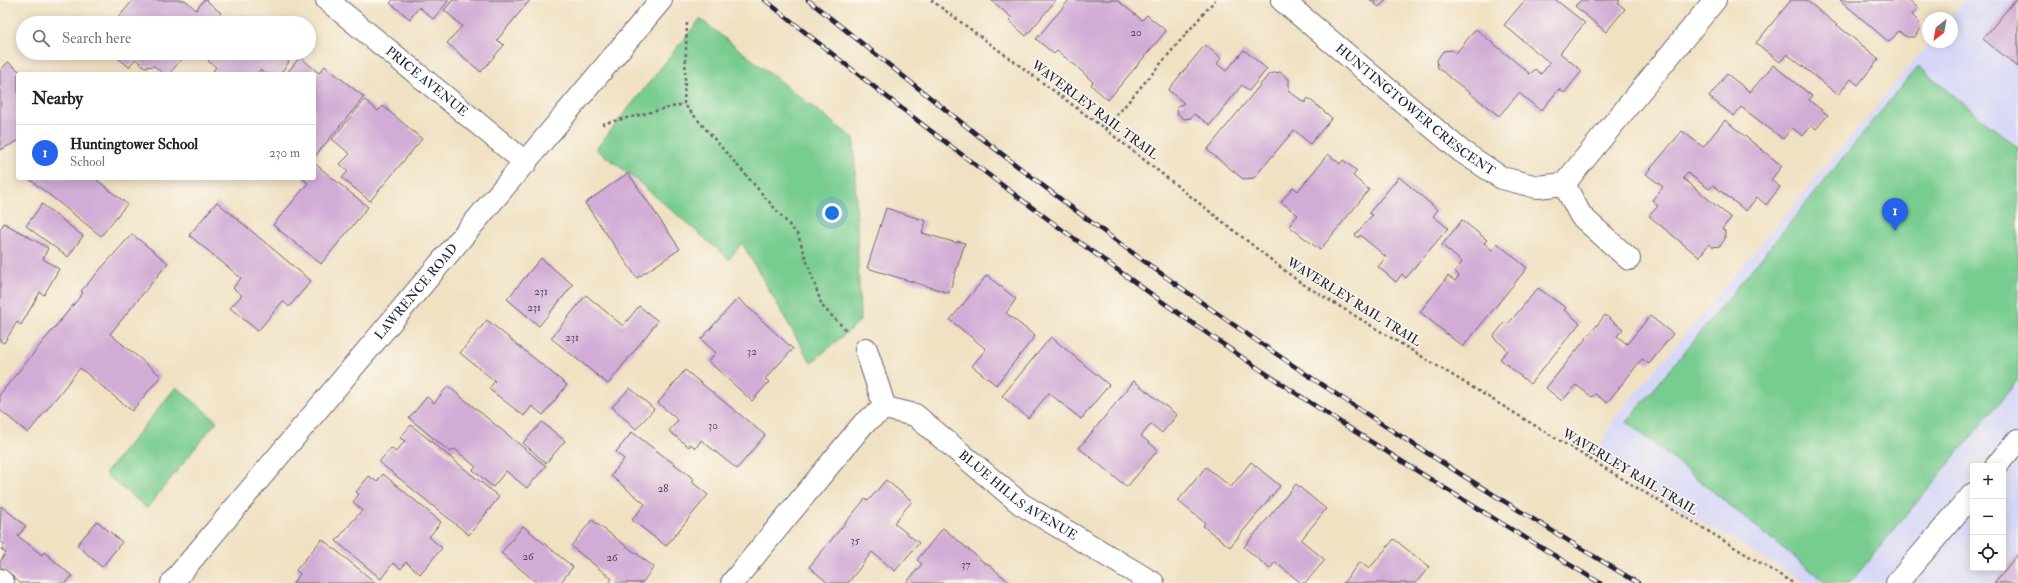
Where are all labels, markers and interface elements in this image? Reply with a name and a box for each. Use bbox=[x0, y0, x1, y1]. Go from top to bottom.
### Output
north arrow bbox=[1922, 12, 1958, 48]
search box bbox=[16, 16, 316, 60]
house number: 20 bbox=[1130, 26, 1142, 39]
icon: search bbox=[30, 27, 52, 49]
text: Search here bbox=[62, 29, 131, 48]
street label: HUNTINGTOWER CRESCENT bbox=[1332, 41, 1498, 179]
street label: PRICE AVENUE bbox=[382, 43, 471, 120]
street label: WAVERLEY RAIL TRAIL bbox=[1027, 56, 1162, 163]
text: Nearby bbox=[32, 88, 83, 109]
text: Huntingtower School bbox=[70, 135, 198, 154]
text: 1 bbox=[43, 145, 47, 161]
text: 230 m bbox=[269, 145, 300, 161]
text: School bbox=[70, 154, 105, 170]
pin: 1 bbox=[1882, 198, 1908, 231]
your location bbox=[822, 203, 842, 223]
street label: LAWRENCE ROAD bbox=[371, 241, 461, 343]
street label: WAVERLEY RAIL TRAIL bbox=[1283, 254, 1425, 350]
house number: 231 bbox=[534, 285, 548, 298]
house number: 231 bbox=[527, 301, 541, 314]
house number: 231 bbox=[565, 331, 579, 344]
house number: 32 bbox=[747, 345, 757, 358]
house number: 30 bbox=[708, 419, 718, 432]
street label: WAVERLEY RAIL TRAIL bbox=[1559, 425, 1701, 519]
street label: BLUE HILLS AVENUE bbox=[955, 447, 1080, 544]
map controls bbox=[1970, 463, 2006, 571]
button: + bbox=[1970, 463, 2006, 499]
house number: 28 bbox=[658, 482, 668, 495]
button: − bbox=[1970, 499, 2006, 535]
house number: 35 bbox=[850, 534, 860, 547]
button: locate bbox=[1970, 535, 2006, 571]
house number: 26 bbox=[522, 550, 535, 563]
house number: 26 bbox=[606, 551, 619, 564]
house number: 37 bbox=[961, 558, 971, 571]

